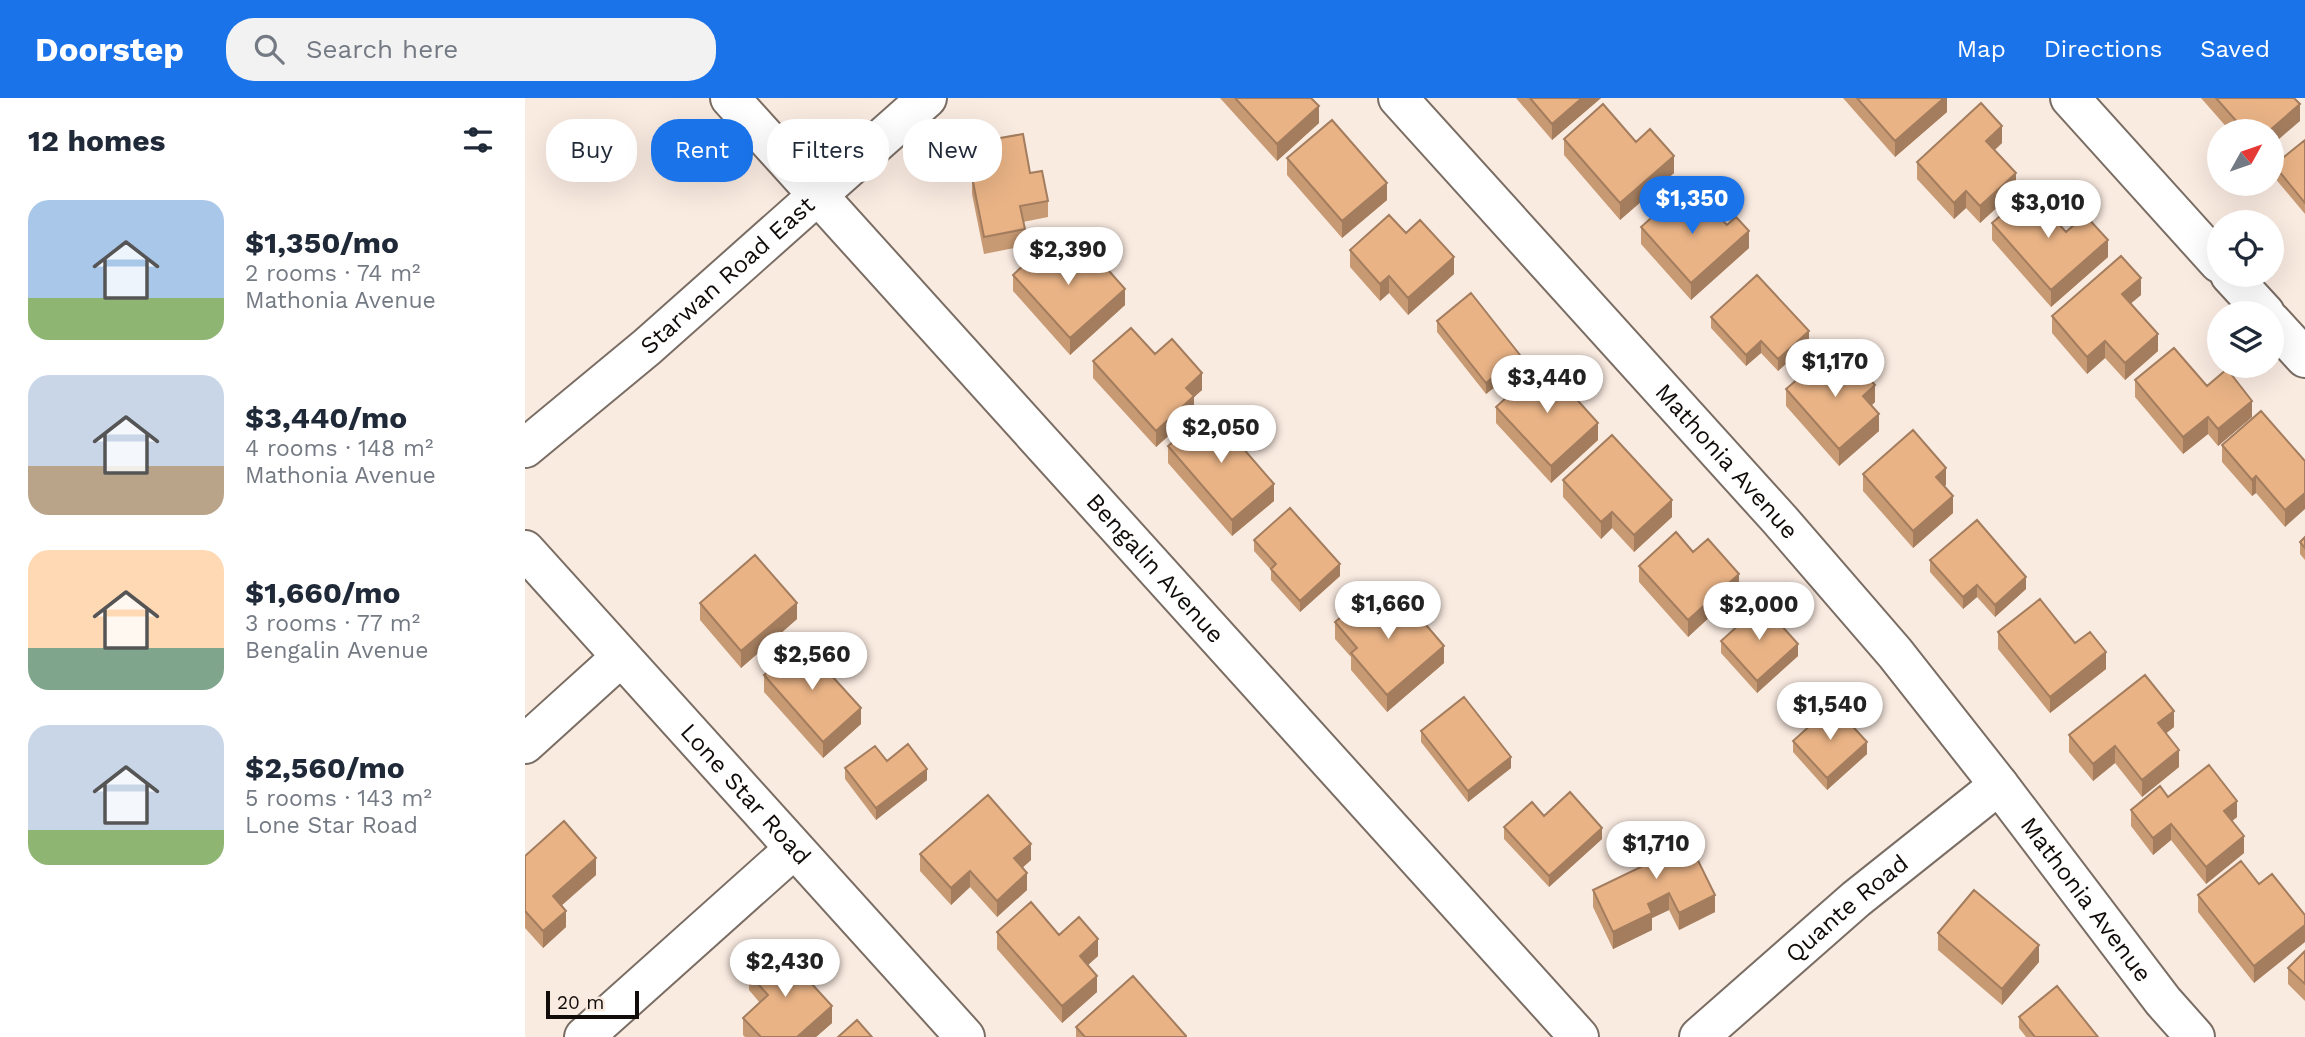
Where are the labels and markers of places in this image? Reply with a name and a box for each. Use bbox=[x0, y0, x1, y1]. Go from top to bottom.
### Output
pin: $1,350 bbox=[1635, 176, 1749, 236]
pin: $3,010 bbox=[1991, 180, 2105, 240]
pin: $2,390 bbox=[1011, 228, 1125, 287]
pin: $1,170 bbox=[1778, 340, 1892, 399]
pin: $3,440 bbox=[1490, 356, 1604, 415]
pin: $2,050 bbox=[1164, 406, 1278, 465]
pin: $1,660 bbox=[1331, 582, 1445, 641]
pin: $2,000 bbox=[1702, 582, 1816, 642]
pin: $2,560 bbox=[755, 632, 869, 692]
pin: $1,540 bbox=[1773, 682, 1887, 742]
pin: $1,710 bbox=[1599, 822, 1713, 881]
pin: $2,430 bbox=[728, 940, 842, 999]

